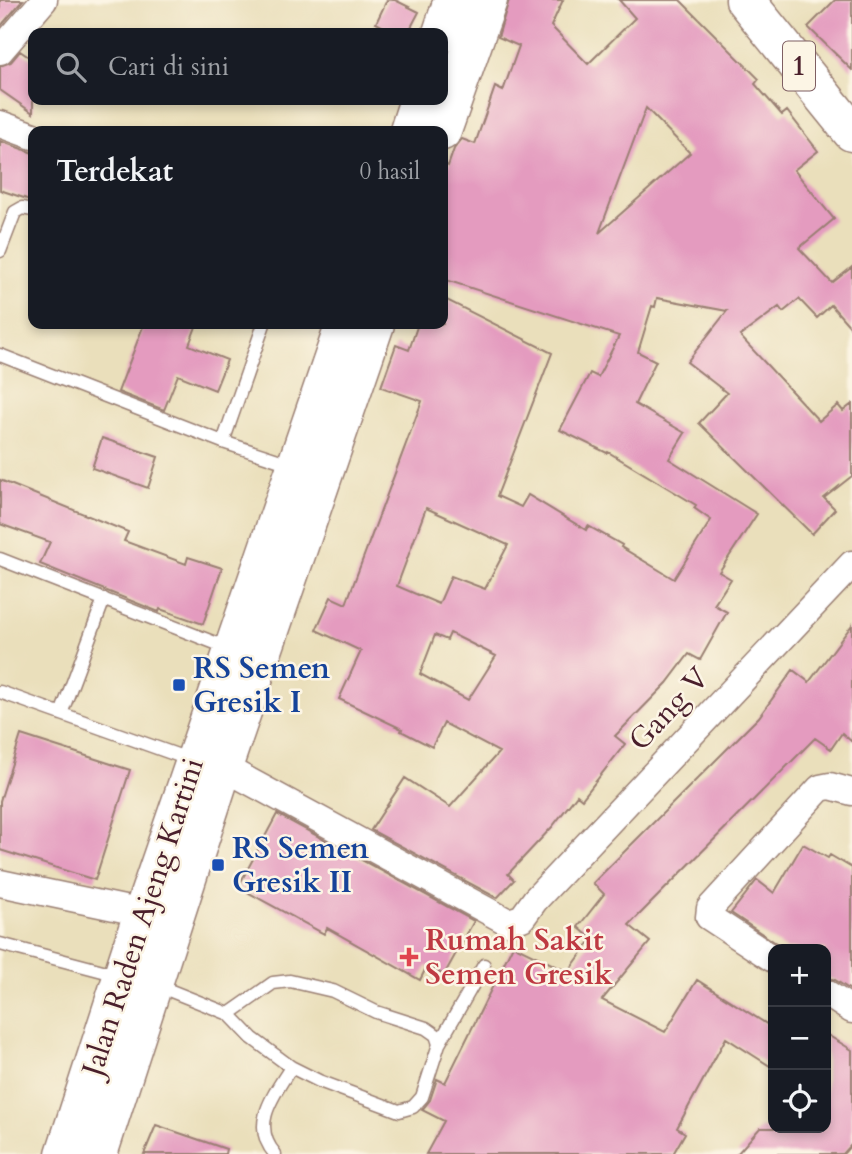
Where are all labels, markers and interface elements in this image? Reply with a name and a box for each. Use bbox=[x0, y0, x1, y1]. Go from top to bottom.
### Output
search box bbox=[28, 28, 448, 105]
road number: 1 bbox=[783, 42, 815, 90]
icon: search bbox=[52, 48, 90, 86]
text: Cari di sini bbox=[108, 49, 229, 84]
text: Terdekat bbox=[56, 151, 173, 192]
text: 0 hasil bbox=[359, 156, 420, 187]
place label: RS Semen Gresik I bbox=[193, 648, 330, 723]
street label: Gang V bbox=[620, 658, 718, 760]
marker: RS Semen Gresik I bbox=[171, 677, 187, 693]
street label: Jalan Raden Ajeng Kartini bbox=[71, 753, 214, 1085]
place label: RS Semen Gresik II bbox=[232, 828, 369, 903]
marker: RS Semen Gresik II bbox=[210, 857, 226, 873]
place label: Rumah Sakit Semen Gresik bbox=[425, 920, 613, 995]
map controls bbox=[768, 944, 831, 1133]
button: + bbox=[768, 944, 831, 1007]
marker: Rumah Sakit Semen Gresik bbox=[399, 947, 419, 967]
button: − bbox=[768, 1007, 831, 1070]
button: locate bbox=[768, 1070, 831, 1133]

